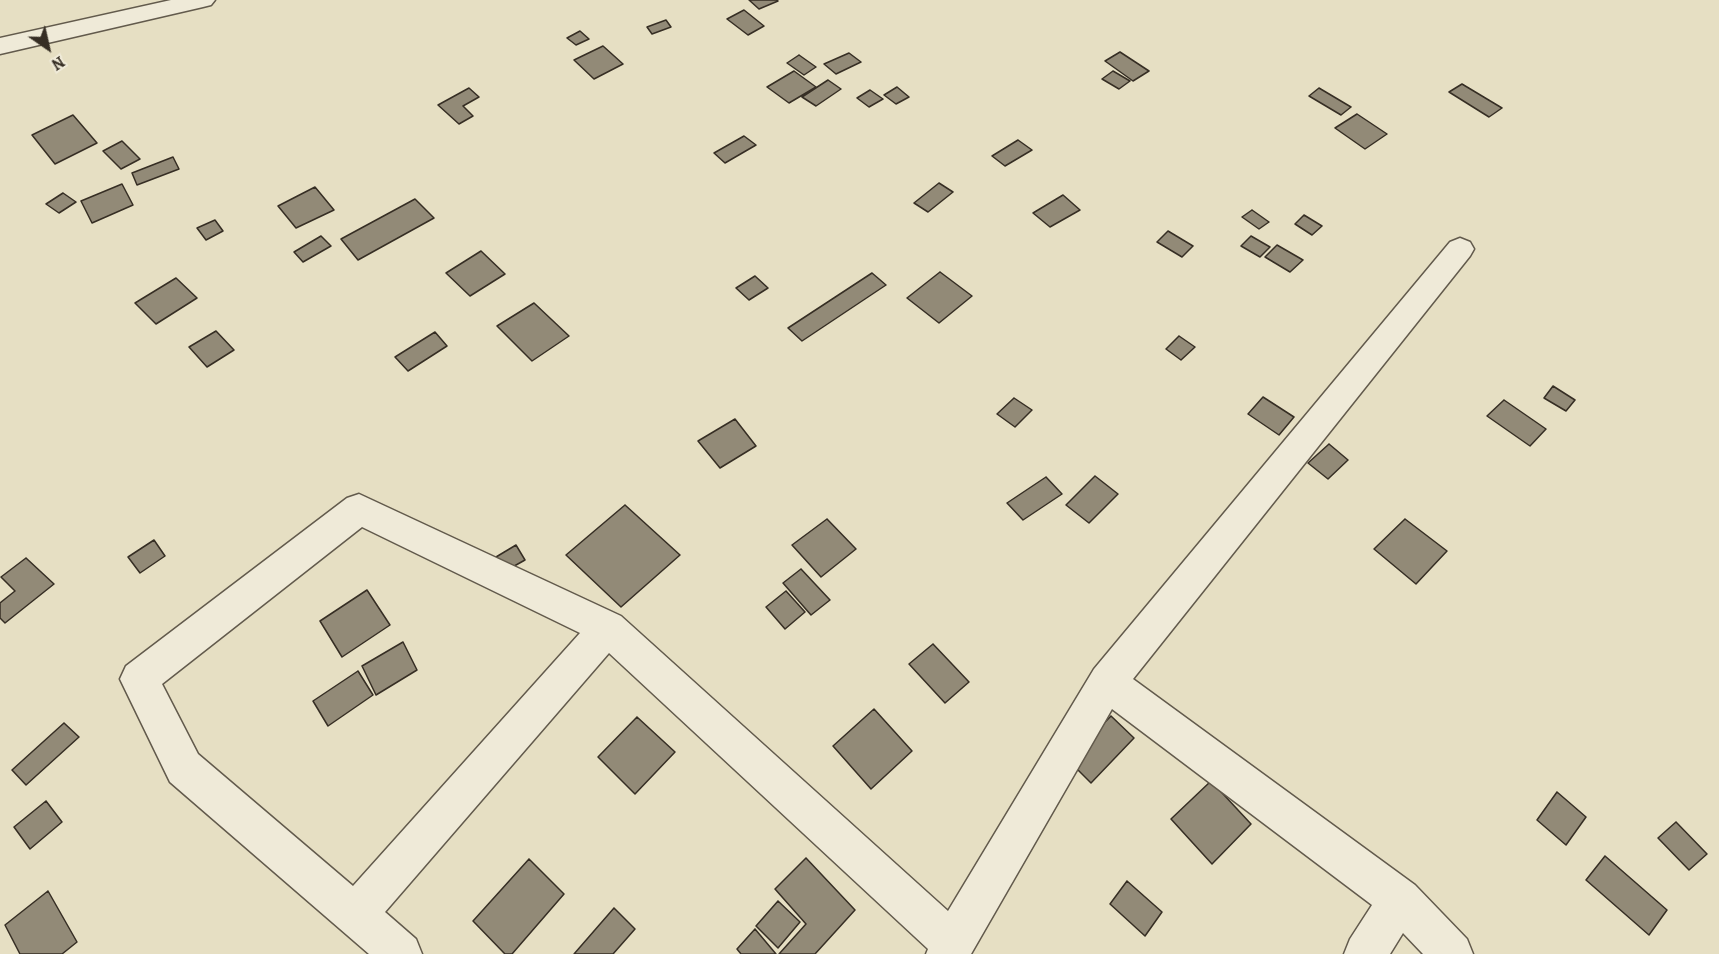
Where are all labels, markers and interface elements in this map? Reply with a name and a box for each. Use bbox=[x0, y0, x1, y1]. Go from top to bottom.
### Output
north arrow bbox=[18, 18, 78, 78]
text: N bbox=[47, 51, 69, 75]

